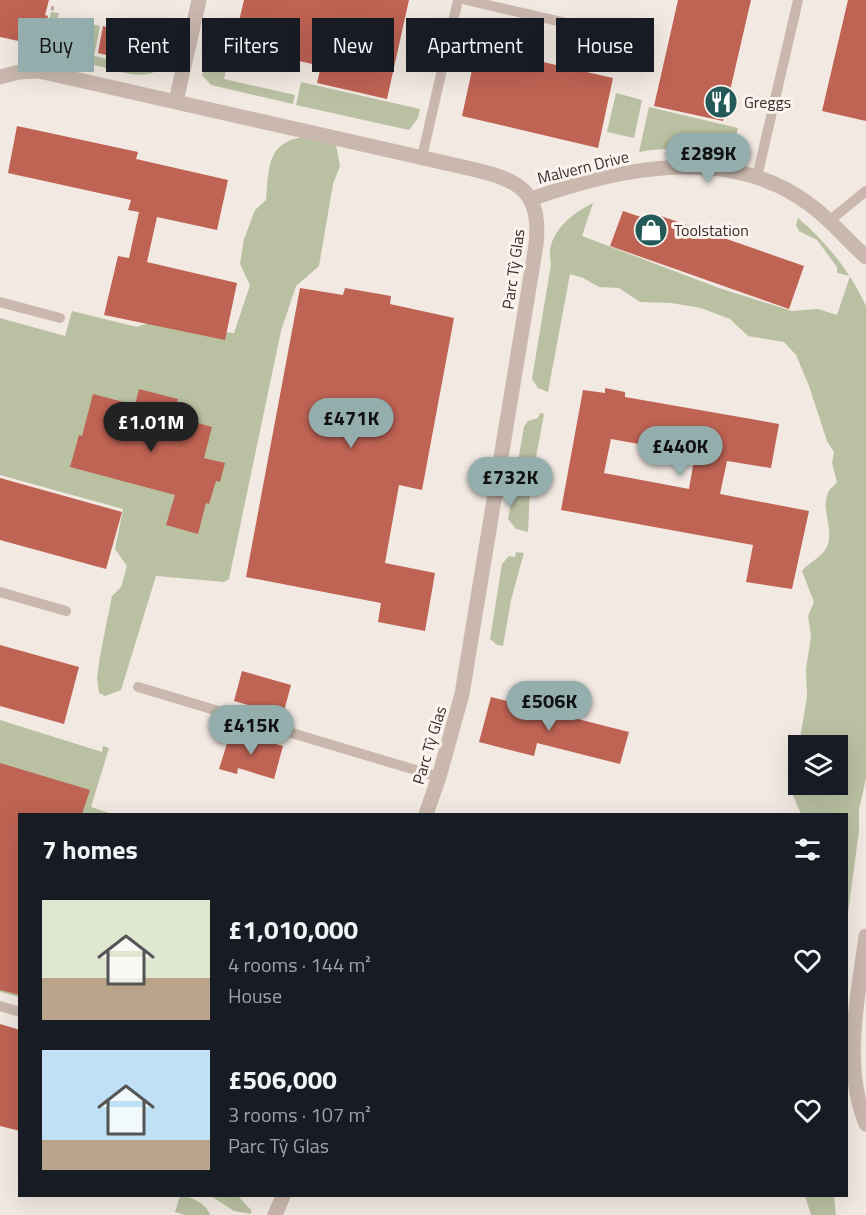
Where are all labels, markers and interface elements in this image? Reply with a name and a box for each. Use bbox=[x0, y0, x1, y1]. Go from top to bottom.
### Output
chip: Buy bbox=[18, 18, 94, 72]
chip: Rent bbox=[106, 18, 190, 72]
chip: Filters bbox=[202, 18, 300, 72]
chip: New bbox=[312, 18, 394, 72]
chip: Apartment bbox=[406, 18, 544, 72]
chip: House bbox=[556, 18, 654, 72]
restaurant icon: Greggs bbox=[703, 84, 739, 120]
place label: Greggs bbox=[744, 90, 791, 114]
pin: £289K bbox=[666, 133, 750, 184]
text: £289K bbox=[680, 137, 736, 168]
street label: Malvern Drive bbox=[535, 144, 631, 190]
shop icon: Toolstation bbox=[633, 212, 669, 248]
place label: Toolstation bbox=[674, 218, 749, 242]
street label: Parc Tŷ Glas bbox=[495, 227, 531, 311]
pin: £471K bbox=[309, 398, 393, 449]
pin: £1.01M bbox=[102, 402, 200, 453]
text: £471K bbox=[323, 402, 379, 433]
text: £1.01M bbox=[117, 406, 185, 437]
pin: £440K bbox=[638, 426, 722, 477]
text: £440K bbox=[652, 430, 708, 461]
pin: £732K bbox=[468, 457, 552, 508]
text: £732K bbox=[482, 461, 538, 492]
pin: £506K bbox=[507, 681, 591, 732]
text: £506K bbox=[521, 685, 577, 716]
street label: Parc Tŷ Glas bbox=[406, 703, 452, 787]
pin: £415K bbox=[209, 705, 293, 756]
text: £415K bbox=[223, 709, 279, 740]
map controls bbox=[788, 735, 848, 795]
button: layers bbox=[788, 735, 848, 795]
text: 7 homes bbox=[42, 830, 138, 869]
icon: filters bbox=[791, 833, 824, 866]
text: £1,010,000 bbox=[228, 910, 358, 949]
icon: home bbox=[90, 924, 162, 996]
icon: heart bbox=[791, 944, 824, 977]
text: 4 rooms · 144 m² bbox=[228, 949, 371, 980]
text: House bbox=[228, 980, 282, 1011]
text: £506,000 bbox=[228, 1060, 337, 1099]
icon: home bbox=[90, 1074, 162, 1146]
icon: heart bbox=[791, 1094, 824, 1127]
text: 3 rooms · 107 m² bbox=[228, 1099, 371, 1130]
text: Parc Tŷ Glas bbox=[228, 1130, 329, 1161]

